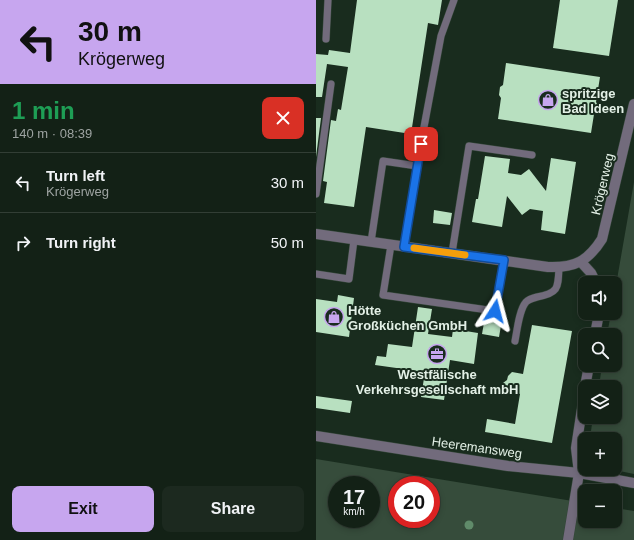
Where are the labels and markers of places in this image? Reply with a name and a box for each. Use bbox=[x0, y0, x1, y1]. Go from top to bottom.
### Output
place label: spritzige Bad Ideen bbox=[562, 86, 624, 116]
shop icon: spritzige Bad Ideen bbox=[537, 89, 559, 111]
pin bbox=[404, 127, 438, 161]
place label: Hötte Großküchen GmbH bbox=[348, 303, 467, 333]
shop icon: Hötte Großküchen GmbH bbox=[323, 306, 345, 328]
office icon: Westfälische Verkehrsgesellschaft mbH bbox=[426, 343, 448, 365]
place label: Westfälische Verkehrsgesellschaft mbH bbox=[356, 367, 518, 397]

